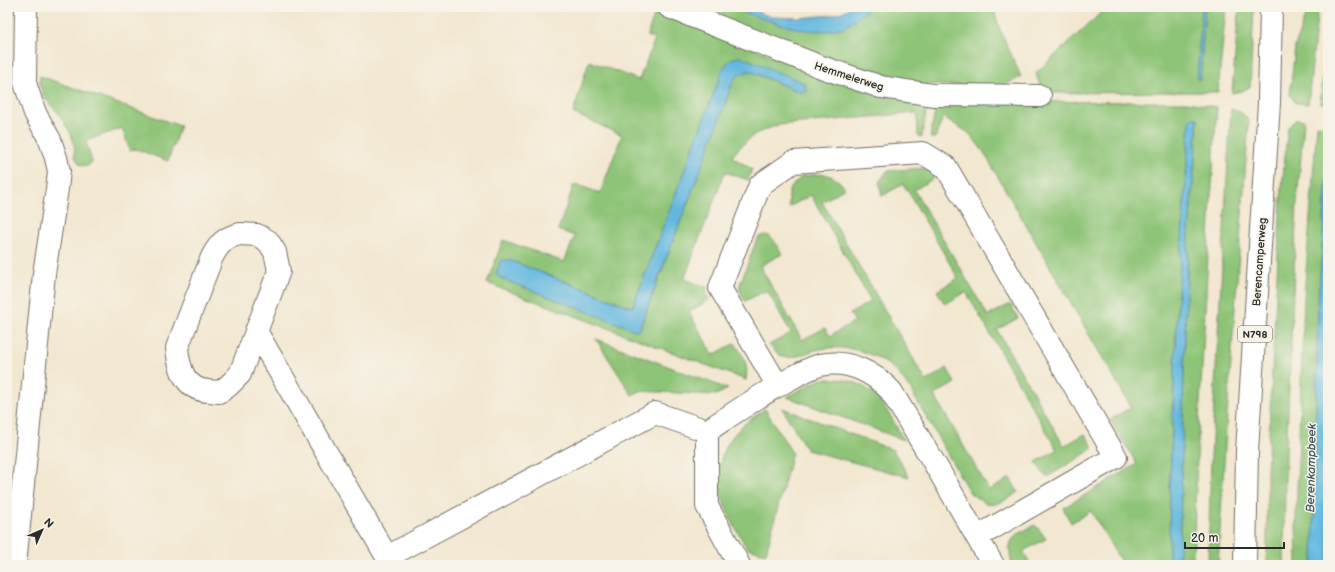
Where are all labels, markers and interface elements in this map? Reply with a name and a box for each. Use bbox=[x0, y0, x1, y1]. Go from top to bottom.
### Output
street label: Hemmelerweg bbox=[812, 59, 885, 94]
street label: Berencamperweg bbox=[1250, 217, 1269, 307]
road number: N798 bbox=[1238, 326, 1272, 342]
water label: Berenkampbeek bbox=[1303, 422, 1320, 513]
north arrow bbox=[22, 510, 62, 550]
text: N bbox=[41, 516, 56, 531]
scale bar bbox=[1185, 524, 1284, 550]
text: 20 m bbox=[1191, 531, 1218, 546]

